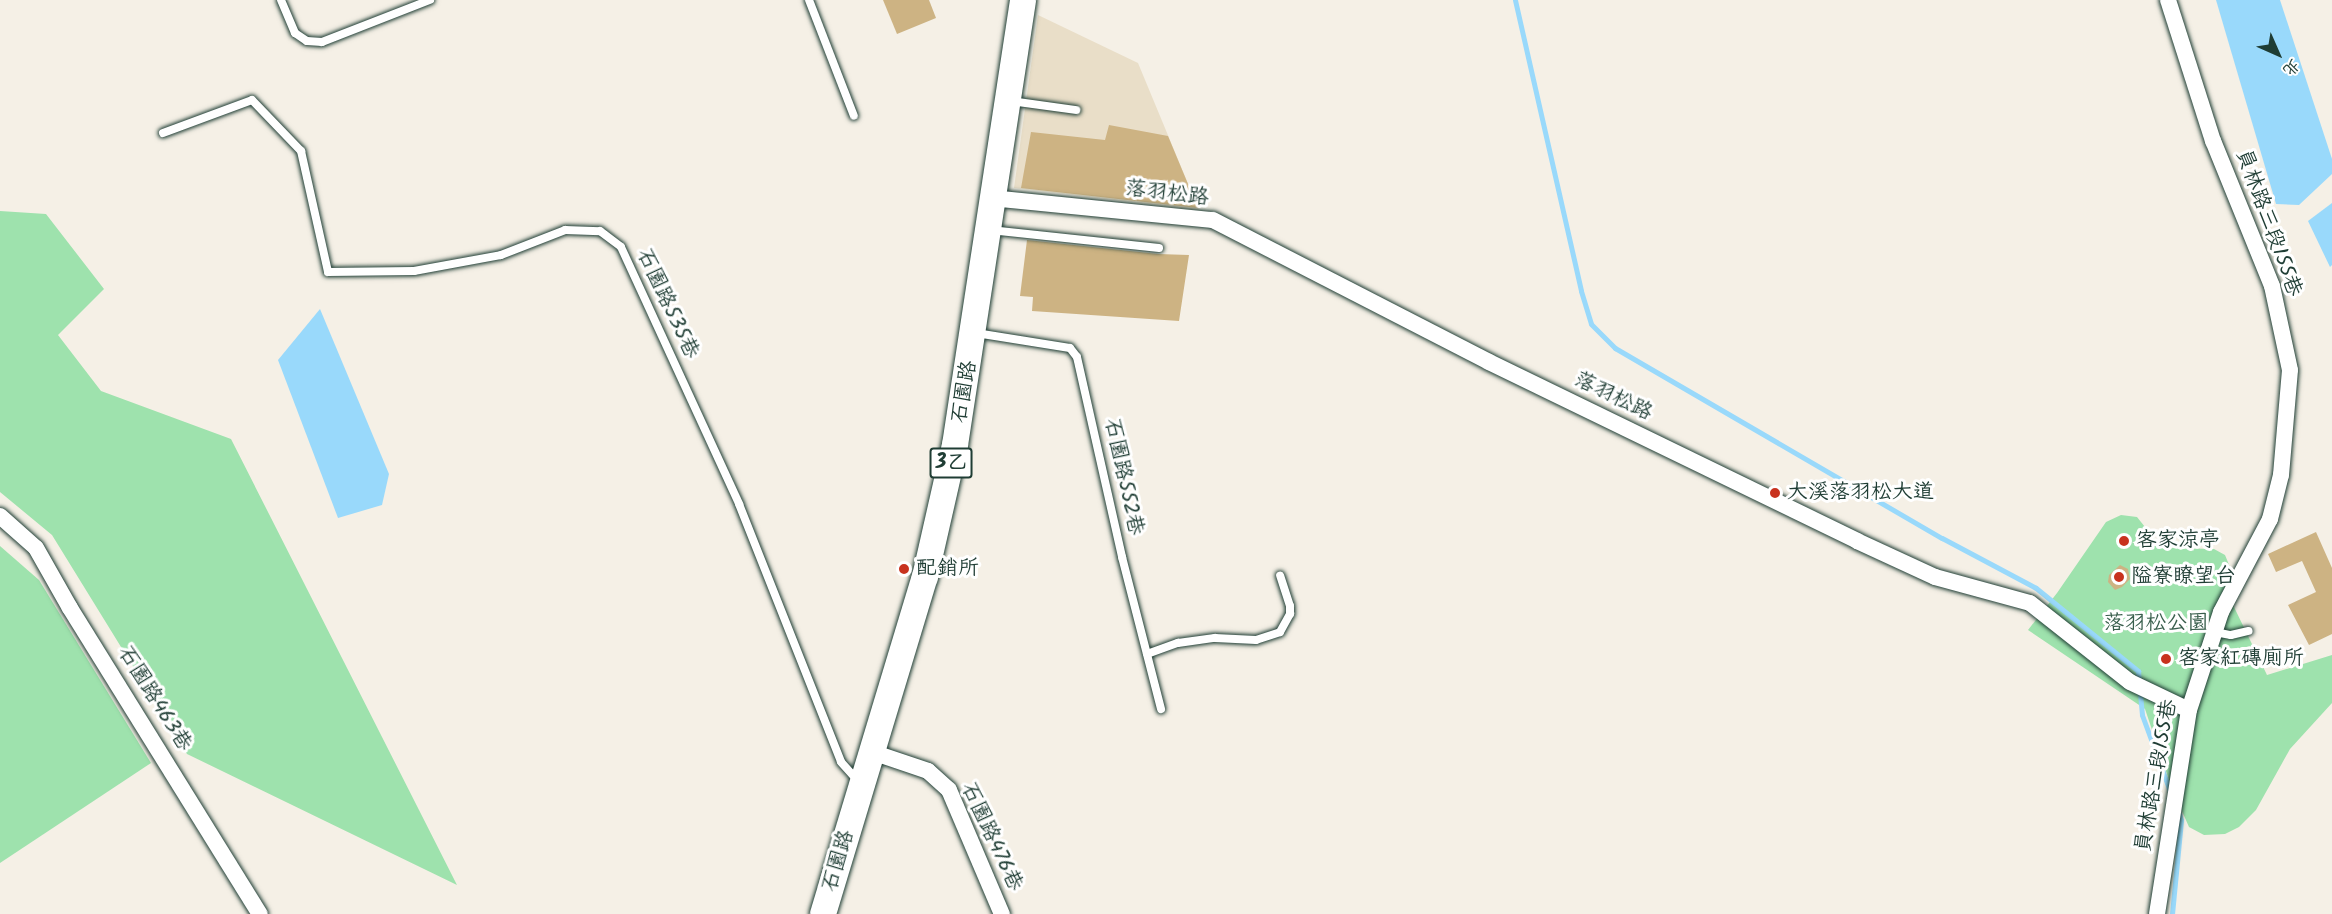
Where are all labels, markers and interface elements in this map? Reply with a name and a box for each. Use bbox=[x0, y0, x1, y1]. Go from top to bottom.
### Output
north arrow bbox=[2248, 24, 2308, 84]
text: 北 bbox=[2277, 53, 2306, 82]
street label: 員林路三段155巷 bbox=[2230, 146, 2306, 300]
street label: 落羽松路 bbox=[1124, 176, 1210, 212]
street label: 石園路535巷 bbox=[631, 245, 703, 363]
street label: 石園路 bbox=[947, 359, 983, 425]
street label: 落羽松路 bbox=[1570, 367, 1656, 427]
street label: 石園路552巷 bbox=[1098, 416, 1148, 538]
road number: 3乙 bbox=[928, 446, 974, 480]
place label: 大溪落羽松大道 bbox=[1787, 480, 1934, 506]
marker: 大溪落羽松大道 bbox=[1768, 486, 1782, 500]
place label: 客家涼亭 bbox=[2136, 528, 2220, 554]
marker: 客家涼亭 bbox=[2117, 534, 2131, 548]
place label: 配銷所 bbox=[916, 556, 979, 582]
marker: 配銷所 bbox=[897, 562, 911, 576]
place label: 隘寮瞭望台 bbox=[2131, 564, 2236, 590]
marker: 隘寮瞭望台 bbox=[2112, 570, 2126, 584]
park label: 落羽松公園 bbox=[2104, 611, 2208, 637]
street label: 石園路463巷 bbox=[112, 642, 196, 756]
place label: 客家紅磚廁所 bbox=[2178, 646, 2304, 672]
marker: 客家紅磚廁所 bbox=[2159, 652, 2173, 666]
street label: 員林路三段155巷 bbox=[2131, 697, 2183, 855]
street label: 石園路476巷 bbox=[955, 779, 1027, 895]
street label: 石園路 bbox=[818, 827, 860, 895]

